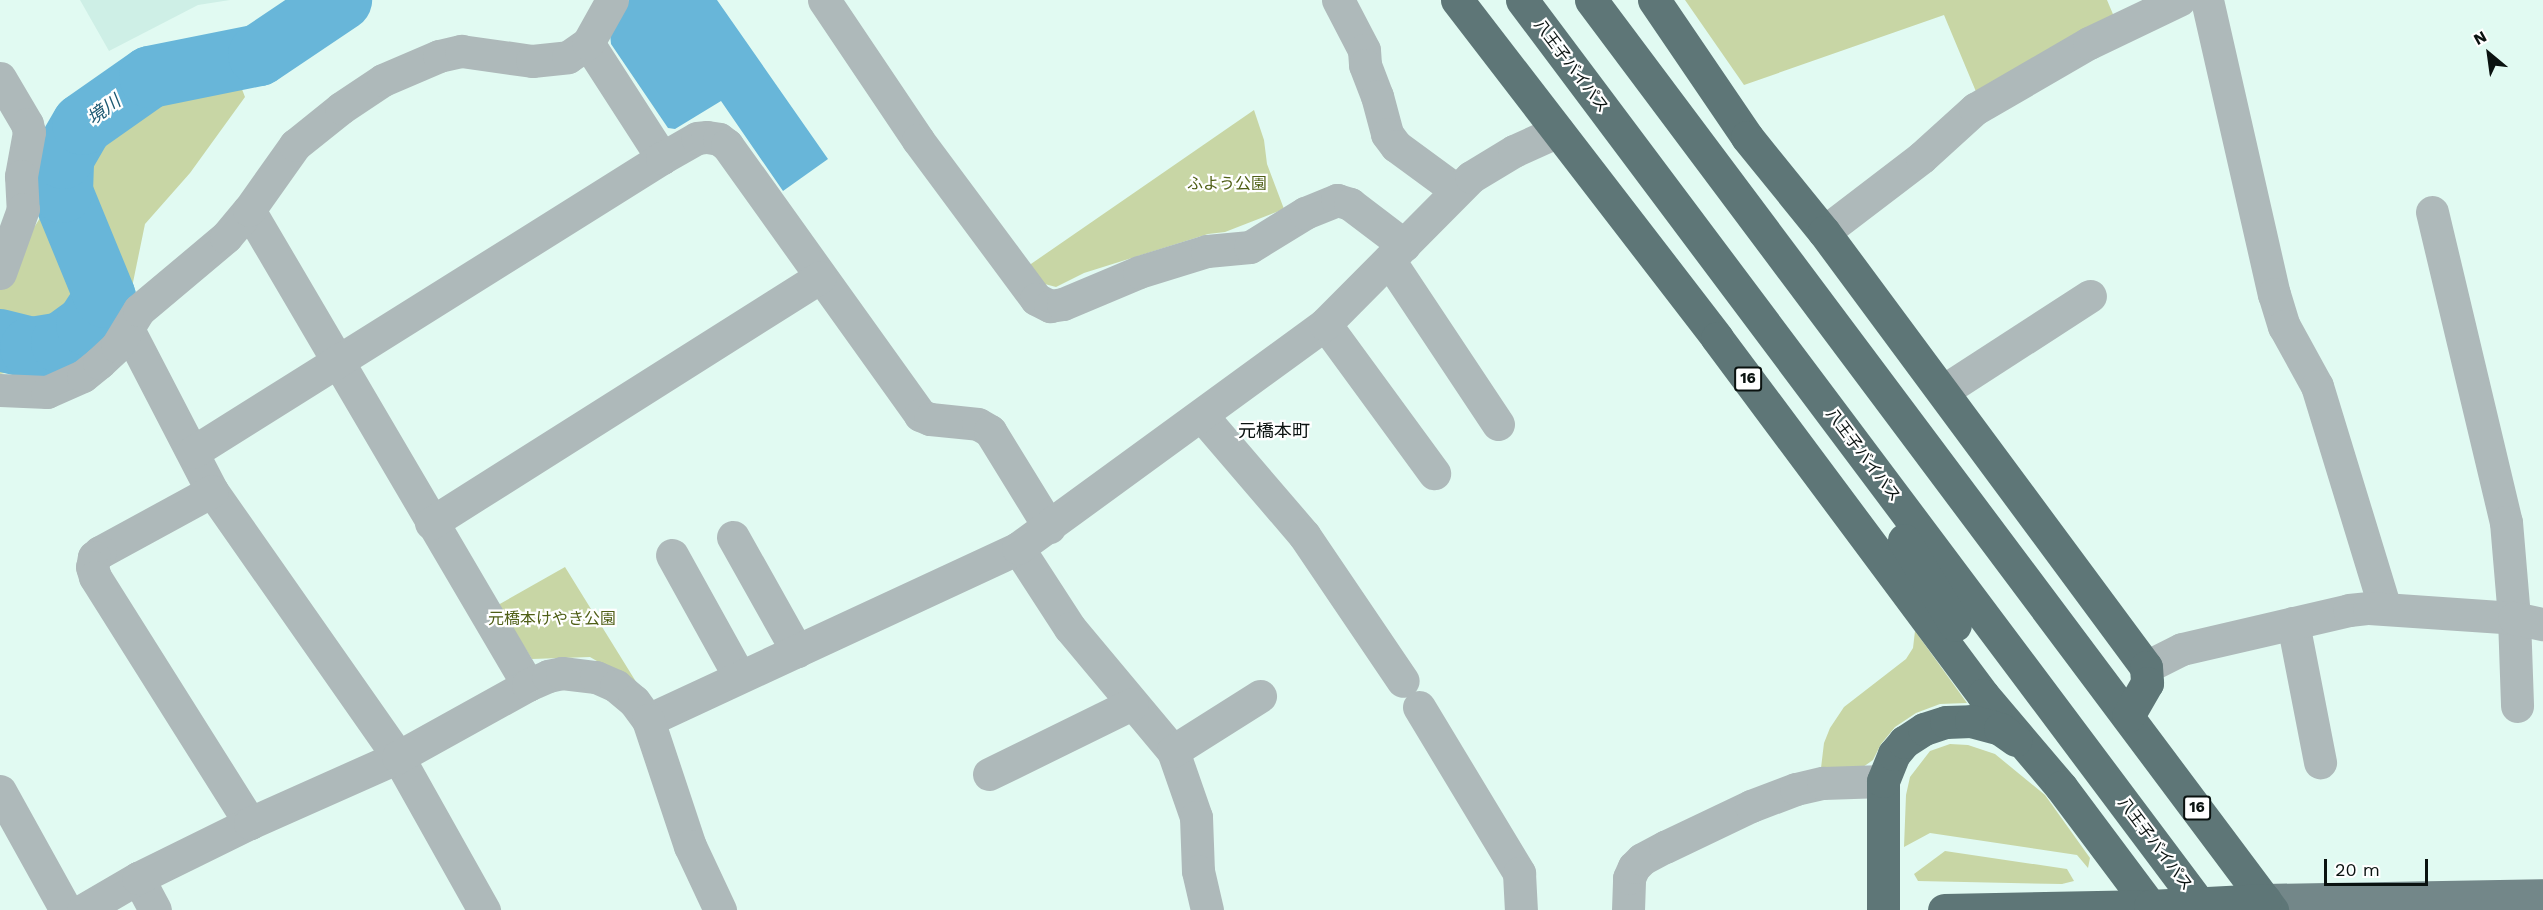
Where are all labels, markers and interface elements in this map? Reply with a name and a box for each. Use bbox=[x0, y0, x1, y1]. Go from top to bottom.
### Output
street label: 八王子バイパス bbox=[1530, 15, 1612, 117]
north arrow bbox=[2459, 24, 2519, 84]
text: N bbox=[2470, 27, 2490, 49]
water label: 境川 bbox=[83, 91, 125, 129]
park label: ふよう公園 bbox=[1187, 174, 1267, 194]
road number: 16 bbox=[1733, 367, 1763, 391]
street label: 八王子バイパス bbox=[1822, 404, 1904, 506]
district label: 元橋本町 bbox=[1238, 420, 1310, 442]
park label: 元橋本けやき公園 bbox=[488, 609, 616, 629]
street label: 八王子バイパス bbox=[2114, 793, 2196, 895]
road number: 16 bbox=[2182, 796, 2212, 820]
scale bar bbox=[2327, 847, 2430, 885]
text: 20 m bbox=[2335, 859, 2380, 880]

